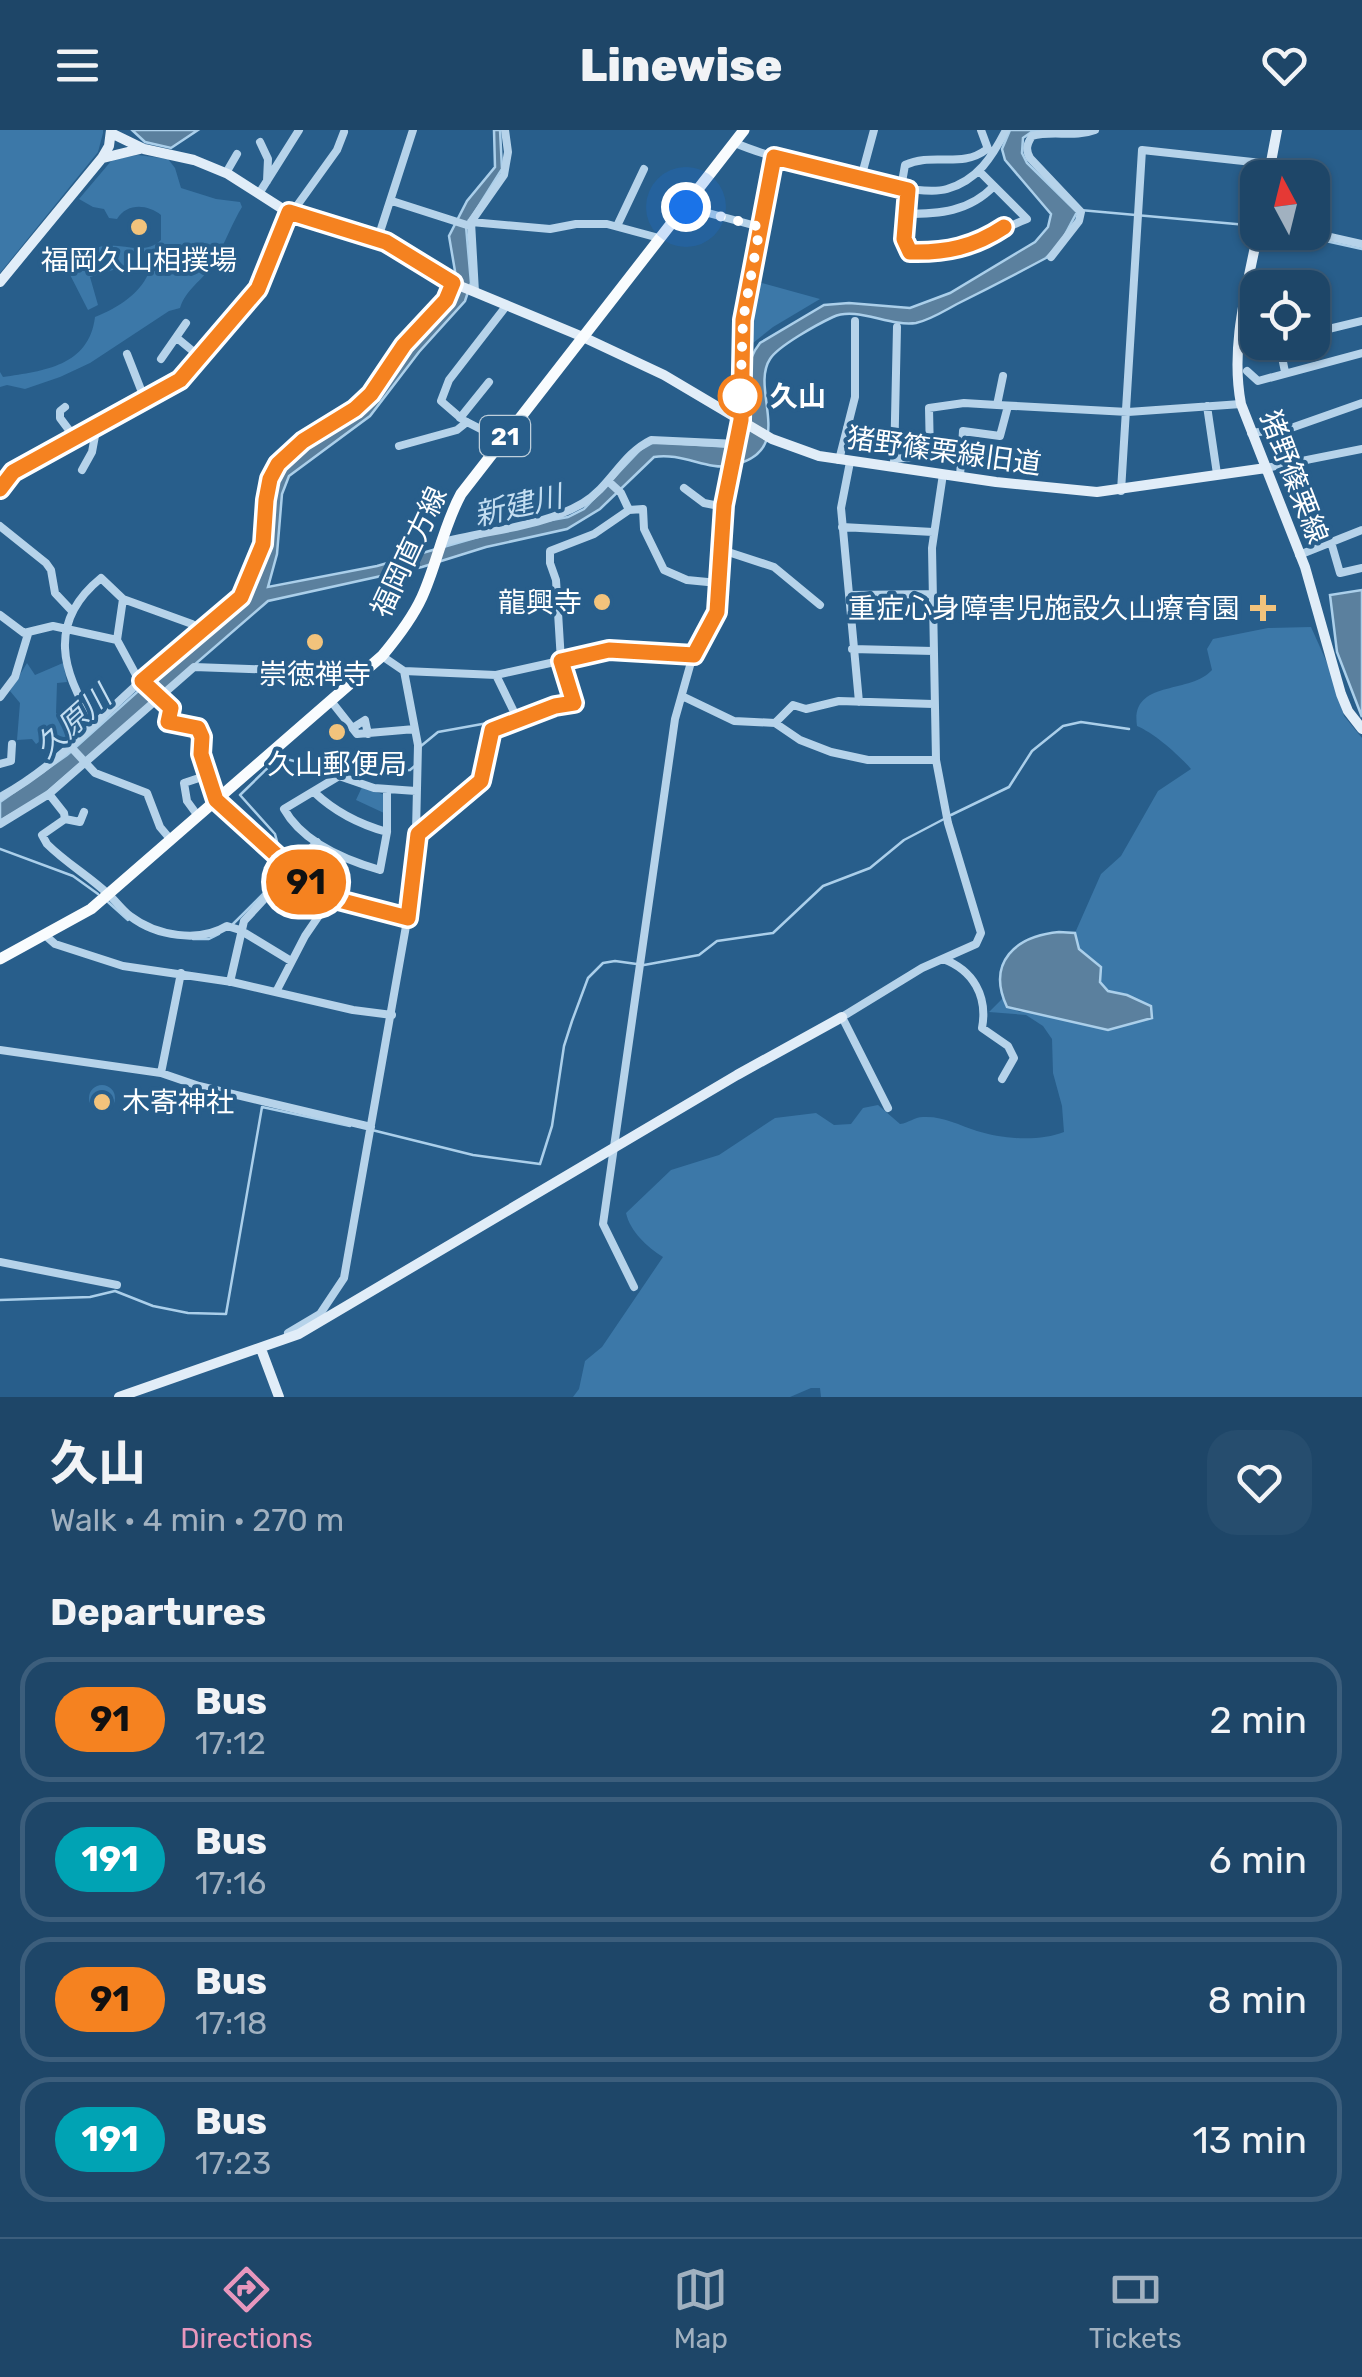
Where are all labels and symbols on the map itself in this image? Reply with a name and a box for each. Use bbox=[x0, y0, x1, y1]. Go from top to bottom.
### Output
north arrow bbox=[1240, 160, 1330, 250]
your location bbox=[661, 182, 711, 232]
marker: 福岡久山相撲場 bbox=[128, 216, 150, 238]
place label: 福岡久山相撲場 bbox=[41, 244, 237, 277]
marker: 久山 bbox=[719, 375, 761, 417]
place label: 久山 bbox=[770, 380, 826, 413]
street label: 猪野篠栗線 bbox=[1254, 406, 1334, 548]
road number: 21 bbox=[480, 416, 530, 456]
street label: 猪野篠栗線旧道 bbox=[845, 421, 1043, 481]
water label: 新建川 bbox=[470, 478, 569, 534]
street label: 福岡直方線 bbox=[364, 482, 454, 622]
place label: 龍興寺 bbox=[498, 586, 582, 619]
marker: 龍興寺 bbox=[591, 591, 613, 613]
place label: 重症心身障害児施設久山療育園 bbox=[848, 592, 1240, 625]
marker: 重症心身障害児施設久山療育園 bbox=[1250, 595, 1276, 621]
marker: 崇徳禅寺 bbox=[304, 631, 326, 653]
place label: 崇徳禅寺 bbox=[259, 658, 371, 691]
water label: 久原川 bbox=[28, 677, 121, 765]
marker: 久山郵便局 bbox=[326, 721, 348, 743]
place label: 久山郵便局 bbox=[267, 748, 407, 781]
line badge: 91 bbox=[261, 850, 351, 914]
place label: 木寄神社 bbox=[122, 1086, 234, 1119]
marker: 木寄神社 bbox=[91, 1091, 113, 1113]

